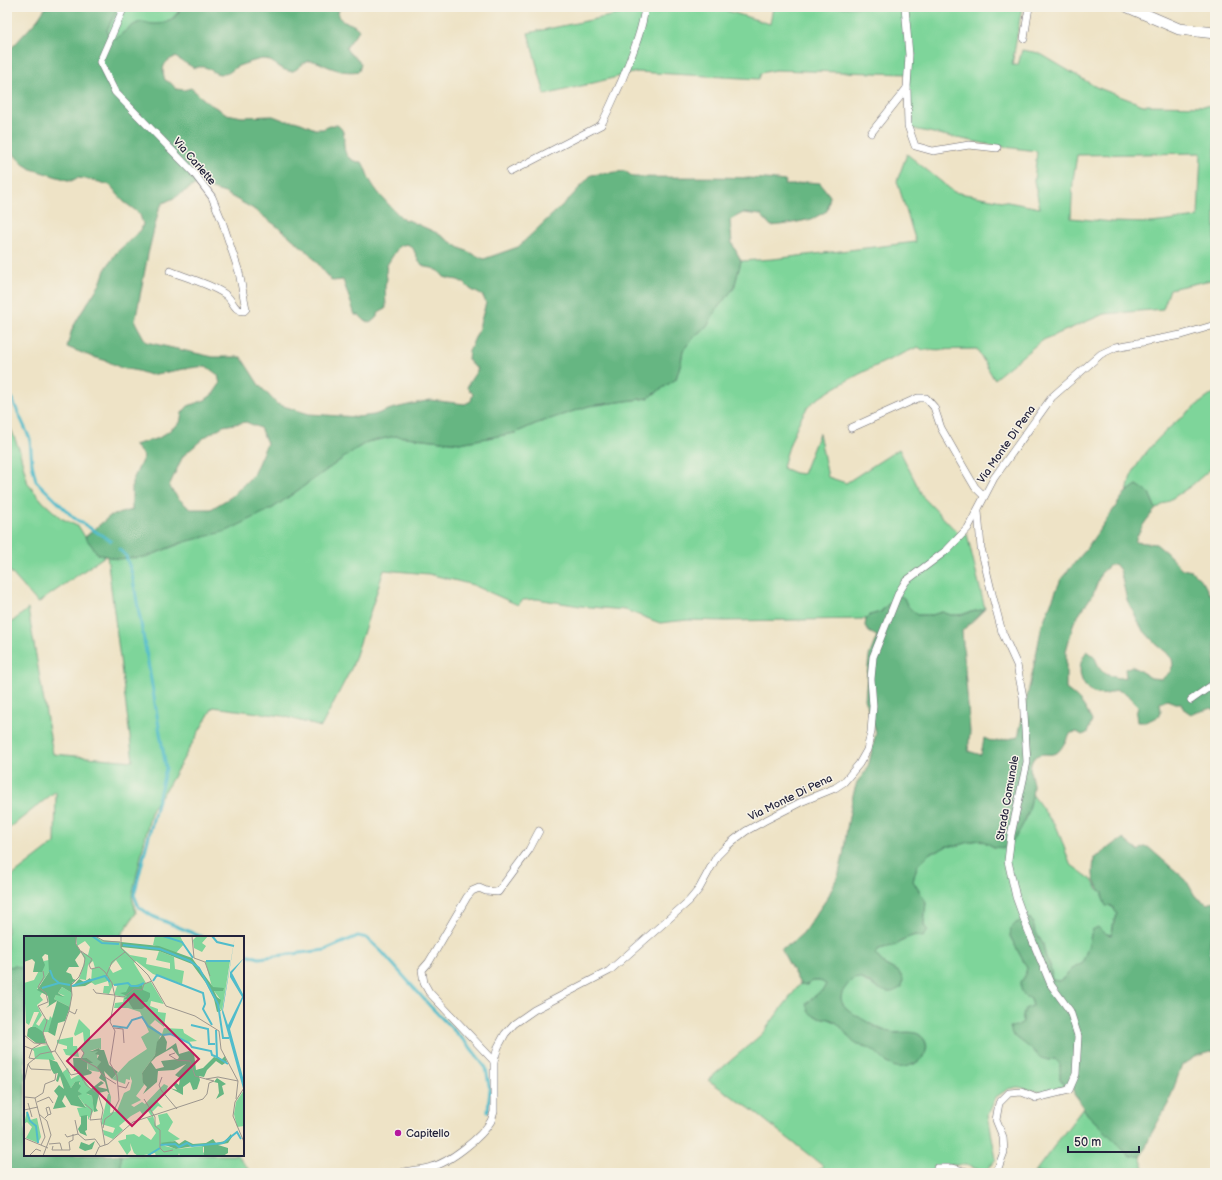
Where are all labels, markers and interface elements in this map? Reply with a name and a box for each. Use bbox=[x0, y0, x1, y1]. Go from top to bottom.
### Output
street label: Via Carlette bbox=[171, 135, 219, 188]
street label: Via Monte Di Pena bbox=[975, 403, 1038, 486]
street label: Strada Comunale bbox=[994, 754, 1021, 842]
street label: Via Monte Di Pena bbox=[746, 771, 834, 823]
inset map bbox=[24, 936, 244, 1156]
place label: Capitello bbox=[406, 1127, 450, 1140]
marker: Capitello bbox=[393, 1128, 403, 1138]
scale bar bbox=[1068, 1128, 1139, 1154]
text: 50 m bbox=[1074, 1135, 1101, 1150]

